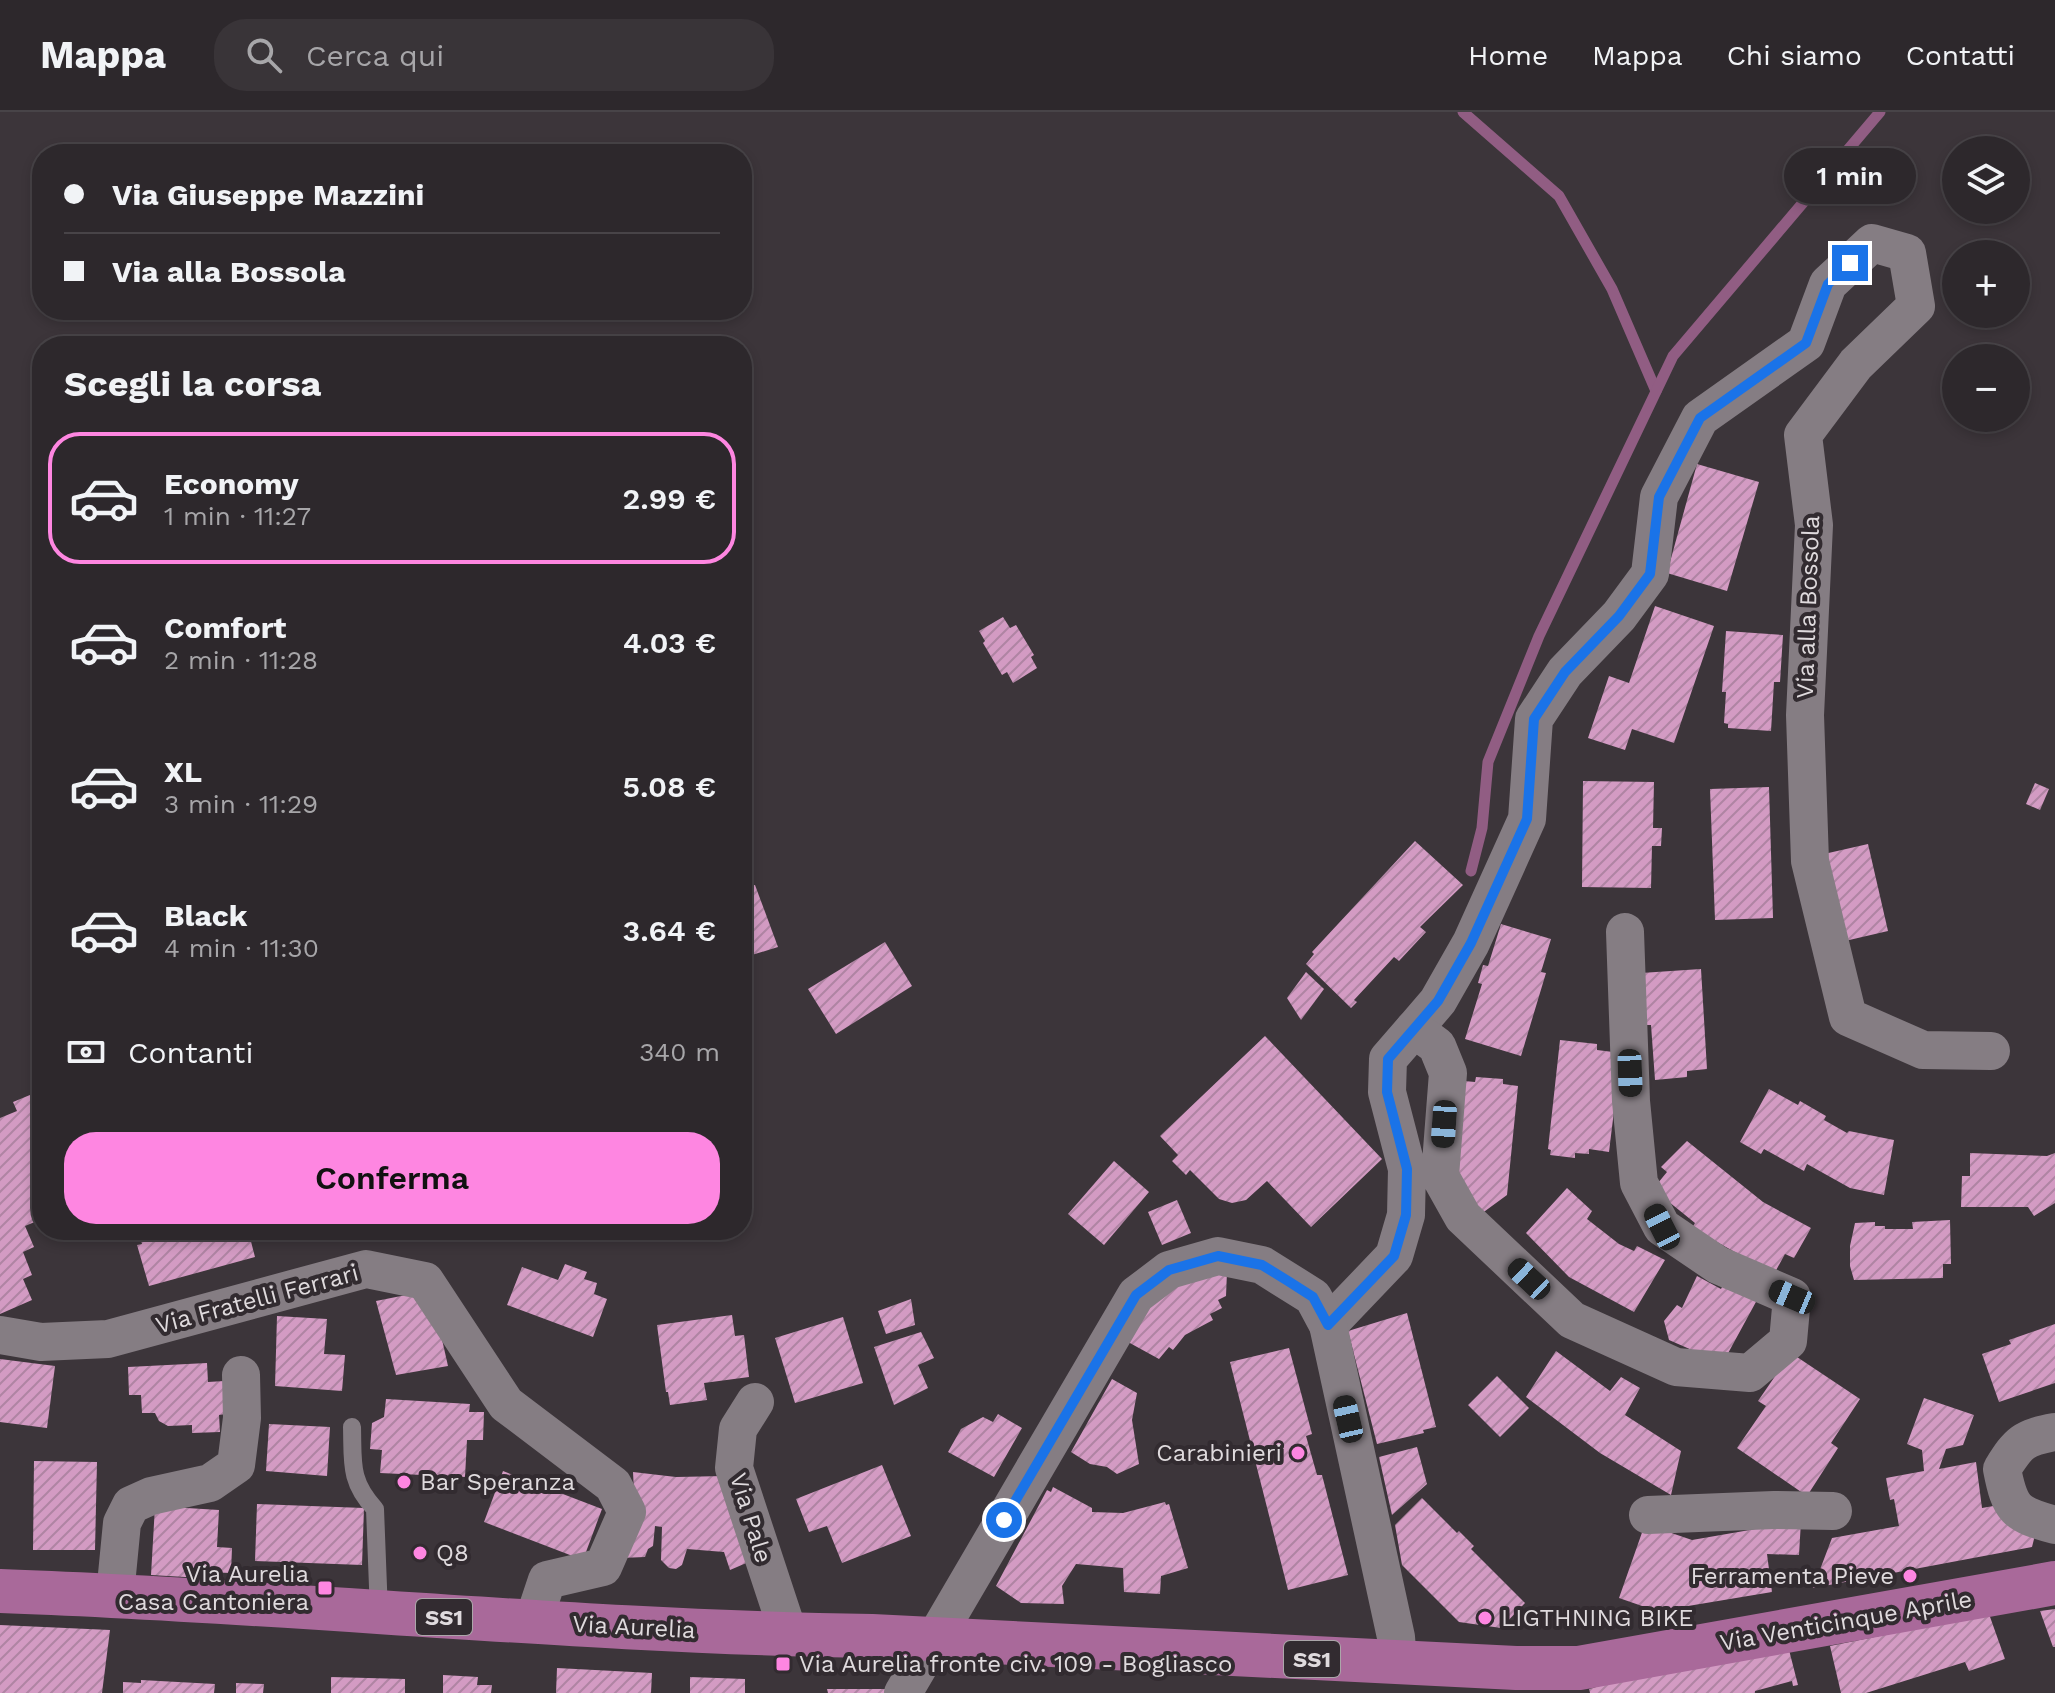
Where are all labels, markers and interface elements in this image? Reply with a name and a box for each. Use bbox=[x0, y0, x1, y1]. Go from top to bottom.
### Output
search box bbox=[214, 19, 774, 91]
text: Mappa bbox=[40, 33, 166, 77]
icon: search bbox=[242, 33, 286, 77]
text: Cerca qui bbox=[306, 38, 444, 73]
text: Home bbox=[1468, 39, 1548, 72]
text: Mappa bbox=[1592, 39, 1683, 72]
text: Chi siamo bbox=[1727, 39, 1862, 72]
text: Contatti bbox=[1906, 39, 2015, 72]
map controls bbox=[1942, 136, 2030, 432]
button: layers bbox=[1942, 136, 2030, 224]
callout: 1 min bbox=[1784, 147, 1916, 203]
text: 1 min bbox=[1817, 161, 1883, 191]
text: Via Giuseppe Mazzini bbox=[112, 177, 424, 212]
button: + bbox=[1942, 240, 2030, 328]
route end bbox=[1832, 245, 1868, 281]
text: Via alla Bossola bbox=[112, 254, 346, 289]
button: − bbox=[1942, 344, 2030, 432]
text: Scegli la corsa bbox=[64, 363, 321, 405]
icon: car bbox=[68, 462, 140, 534]
text: Economy bbox=[164, 466, 299, 501]
text: 2.99 € bbox=[623, 481, 716, 516]
text: 1 min · 11:27 bbox=[164, 501, 311, 531]
street label: Via alla Bossola bbox=[1791, 515, 1825, 699]
icon: car bbox=[68, 606, 140, 678]
text: Comfort bbox=[164, 610, 286, 645]
text: 4.03 € bbox=[623, 625, 716, 660]
text: 2 min · 11:28 bbox=[164, 645, 318, 675]
icon: car bbox=[68, 750, 140, 822]
text: XL bbox=[164, 754, 202, 789]
text: 5.08 € bbox=[623, 769, 716, 804]
text: 3 min · 11:29 bbox=[164, 789, 318, 819]
icon: car bbox=[68, 894, 140, 966]
text: Black bbox=[164, 898, 248, 933]
text: 3.64 € bbox=[623, 913, 716, 948]
text: 4 min · 11:30 bbox=[164, 933, 319, 963]
icon: cash bbox=[64, 1030, 108, 1074]
text: Contanti bbox=[128, 1035, 253, 1070]
text: 340 m bbox=[639, 1037, 720, 1067]
car bbox=[1617, 1049, 1643, 1097]
car bbox=[1430, 1099, 1458, 1149]
button: Conferma bbox=[64, 1132, 720, 1224]
car bbox=[1640, 1200, 1684, 1254]
car bbox=[1503, 1254, 1555, 1304]
street label: Via Fratelli Ferrari bbox=[153, 1258, 361, 1340]
car bbox=[1765, 1277, 1819, 1317]
car bbox=[1331, 1393, 1365, 1445]
place label: Carabinieri bbox=[1156, 1439, 1282, 1467]
marker: Carabinieri bbox=[1289, 1444, 1307, 1462]
place label: Bar Speranza bbox=[420, 1468, 575, 1496]
street label: Via Pale bbox=[724, 1470, 778, 1566]
marker: Bar Speranza bbox=[395, 1473, 413, 1491]
route start bbox=[986, 1502, 1022, 1538]
place label: Q8 bbox=[436, 1539, 469, 1567]
marker: Q8 bbox=[411, 1544, 429, 1562]
place label: Via Aurelia Casa Cantoniera bbox=[118, 1560, 309, 1616]
place label: Ferramenta Pieve bbox=[1690, 1562, 1894, 1590]
marker: Ferramenta Pieve bbox=[1901, 1567, 1919, 1585]
marker: Via Aurelia Casa Cantoniera bbox=[316, 1579, 334, 1597]
street label: Via Venticinque Aprile bbox=[1718, 1585, 1974, 1657]
road number: SS1 bbox=[416, 1599, 472, 1635]
place label: LIGTHNING BIKE bbox=[1501, 1604, 1693, 1632]
marker: LIGTHNING BIKE bbox=[1476, 1609, 1494, 1627]
street label: Via Aurelia bbox=[572, 1610, 696, 1644]
road number: SS1 bbox=[1284, 1641, 1340, 1677]
place label: Via Aurelia fronte civ. 109 - Bogliasco bbox=[799, 1650, 1232, 1678]
marker: Via Aurelia fronte civ. 109 - Bogliasco bbox=[774, 1655, 792, 1673]

